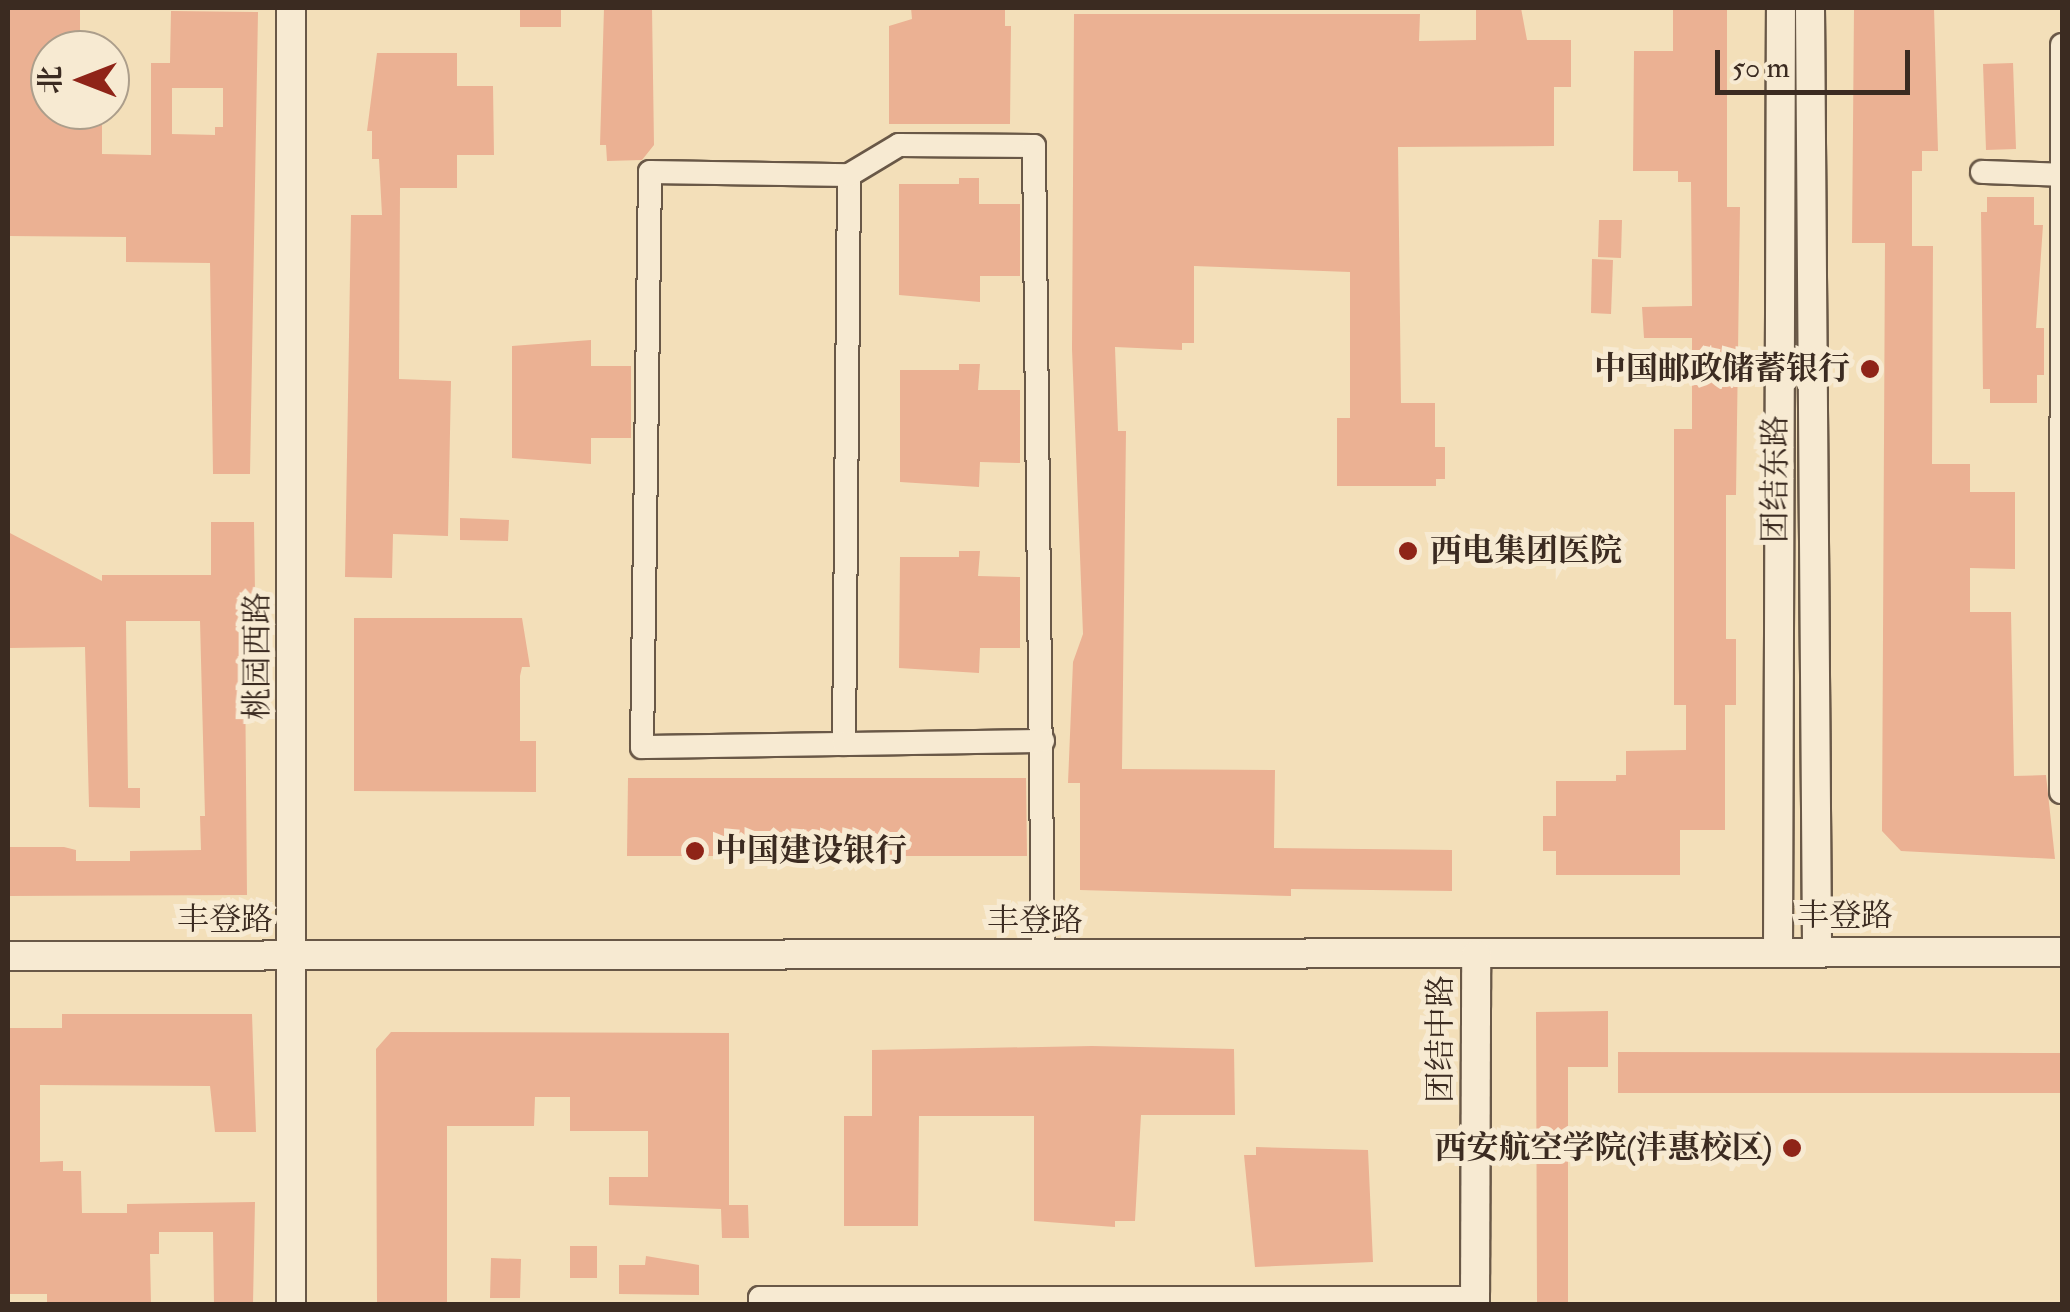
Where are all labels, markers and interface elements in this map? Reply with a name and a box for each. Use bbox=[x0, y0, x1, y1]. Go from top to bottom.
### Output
north arrow bbox=[30, 30, 130, 130]
scale bar bbox=[1720, 30, 1915, 92]
text: 50 m bbox=[1732, 49, 1790, 86]
text: 北 bbox=[34, 66, 69, 94]
place label: 中国邮政储蓄银行 bbox=[1594, 350, 1850, 388]
marker: 中国邮政储蓄银行 bbox=[1859, 358, 1881, 380]
street label: 团结东路 bbox=[1757, 415, 1795, 543]
place label: 西电集团医院 bbox=[1430, 532, 1622, 570]
marker: 西电集团医院 bbox=[1395, 538, 1421, 564]
street label: 桃园西路 bbox=[239, 592, 277, 720]
place label: 中国建设银行 bbox=[715, 832, 907, 870]
marker: 中国建设银行 bbox=[684, 840, 706, 862]
street label: 丰登路 bbox=[1797, 897, 1893, 935]
street label: 丰登路 bbox=[177, 901, 273, 939]
street label: 丰登路 bbox=[987, 902, 1083, 940]
street label: 团结中路 bbox=[1422, 975, 1460, 1103]
place label: 西安航空学院(沣惠校区) bbox=[1435, 1129, 1772, 1167]
marker: 西安航空学院(沣惠校区) bbox=[1781, 1137, 1803, 1159]

